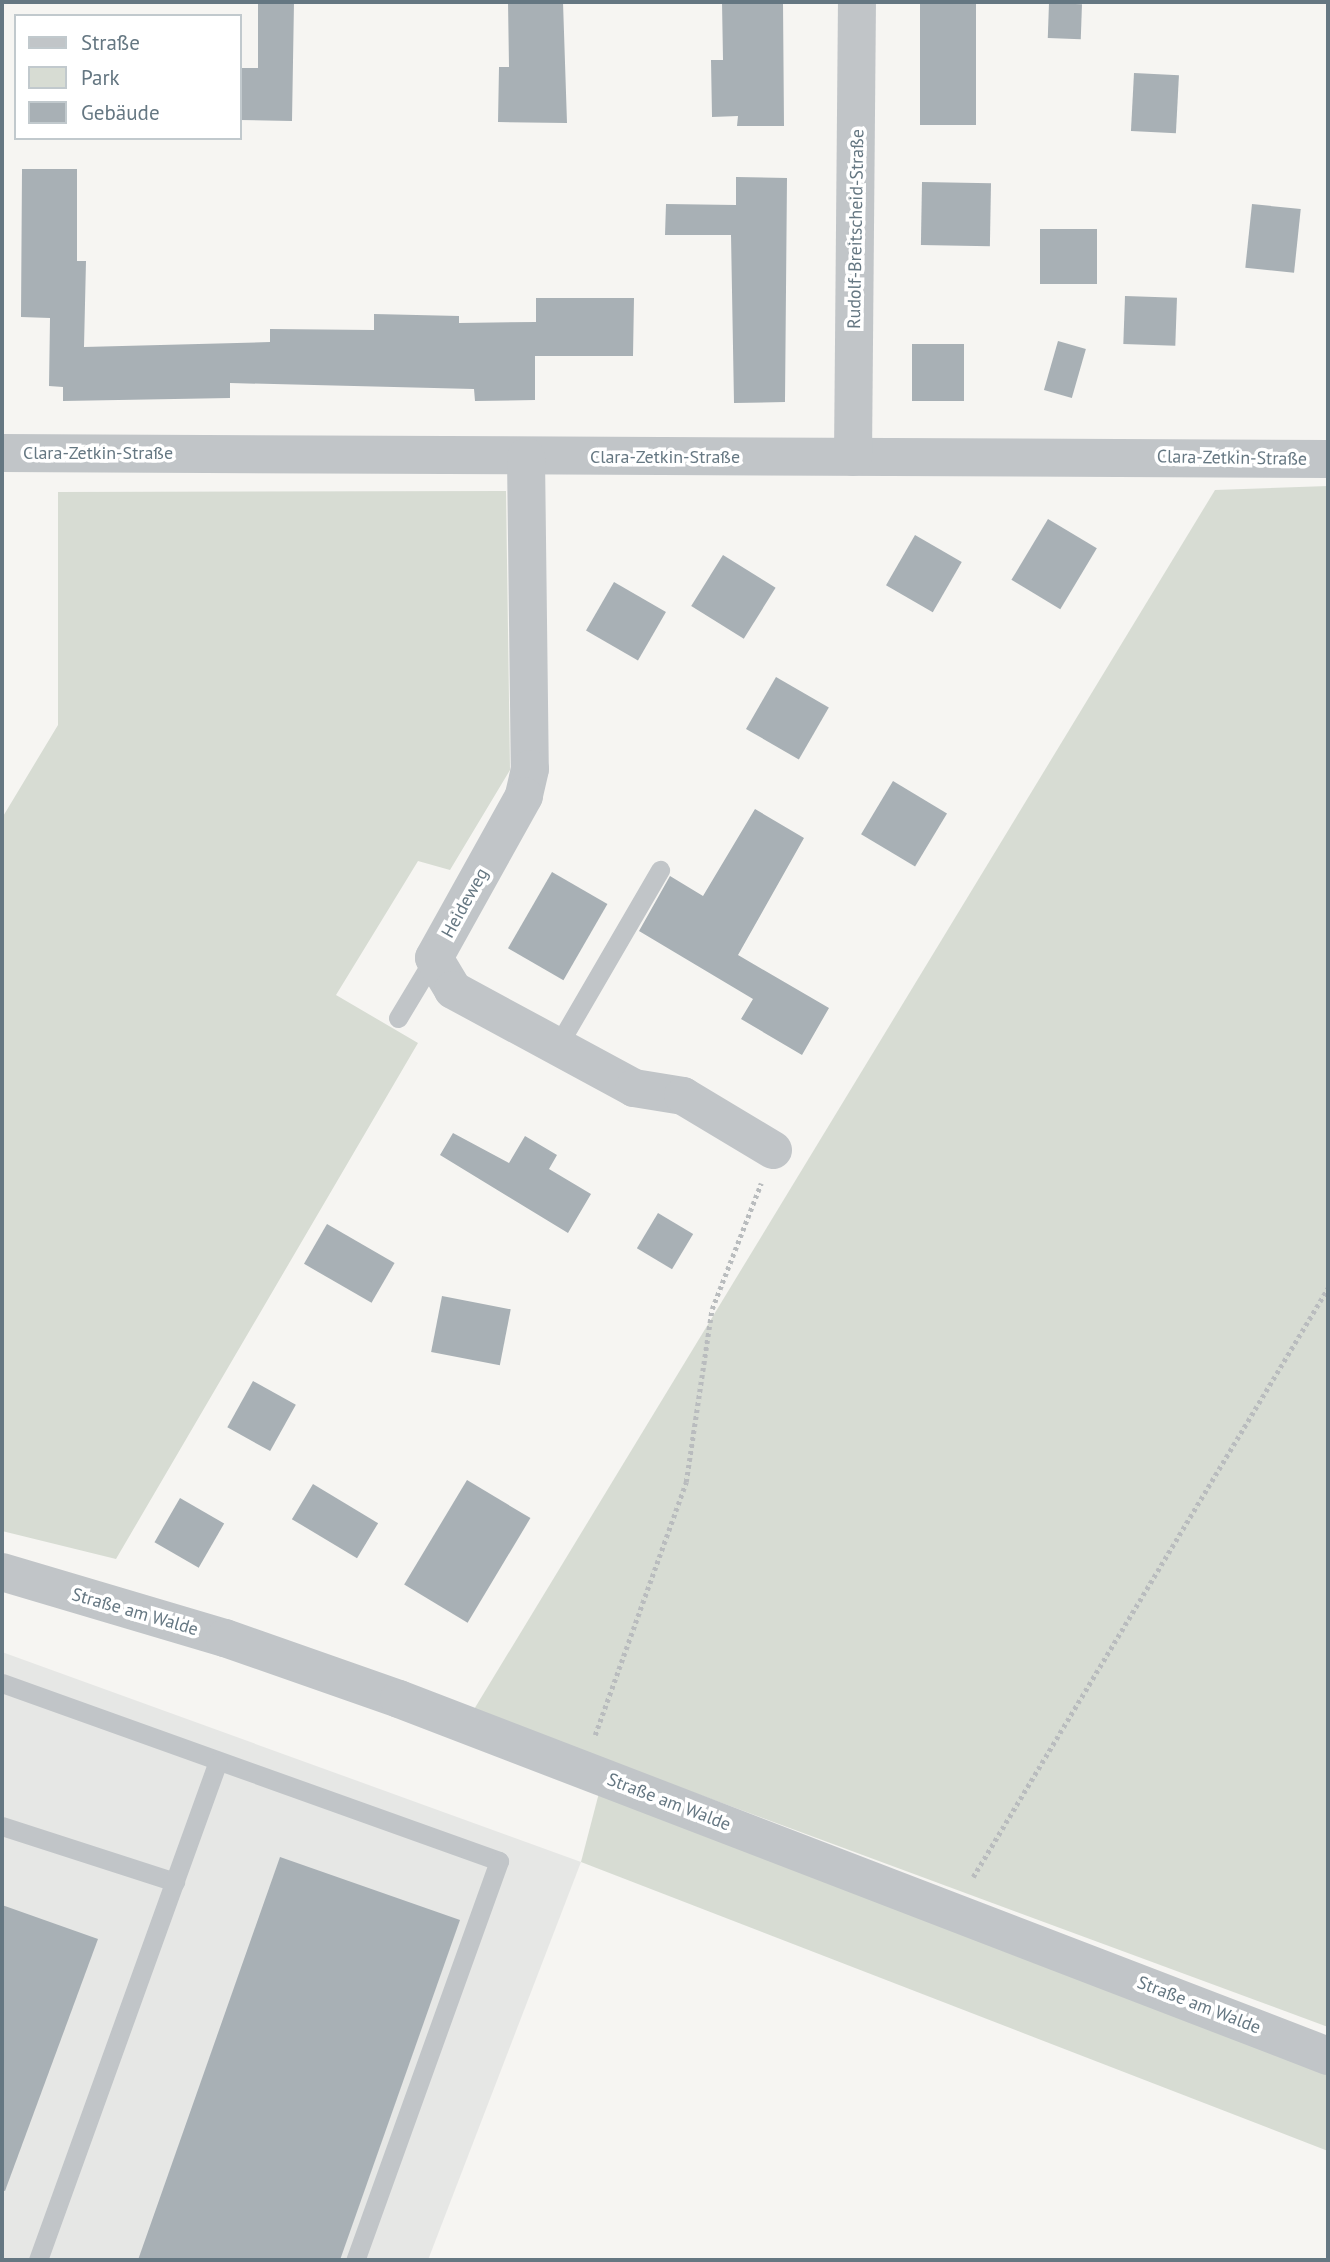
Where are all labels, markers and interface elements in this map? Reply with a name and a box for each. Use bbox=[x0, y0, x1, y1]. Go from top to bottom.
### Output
legend bbox=[14, 14, 242, 140]
text: Straße bbox=[81, 29, 140, 56]
text: Park bbox=[81, 64, 120, 91]
text: Gebäude bbox=[81, 99, 160, 126]
street label: Rudolf-Breitscheid-Straße bbox=[843, 129, 869, 329]
street label: Clara-Zetkin-Straße bbox=[23, 442, 173, 464]
street label: Clara-Zetkin-Straße bbox=[590, 446, 740, 468]
street label: Clara-Zetkin-Straße bbox=[1157, 446, 1307, 470]
street label: Heideweg bbox=[437, 864, 493, 942]
street label: Straße am Walde bbox=[69, 1584, 201, 1640]
street label: Straße am Walde bbox=[604, 1768, 734, 1836]
street label: Straße am Walde bbox=[1134, 1971, 1264, 2039]

